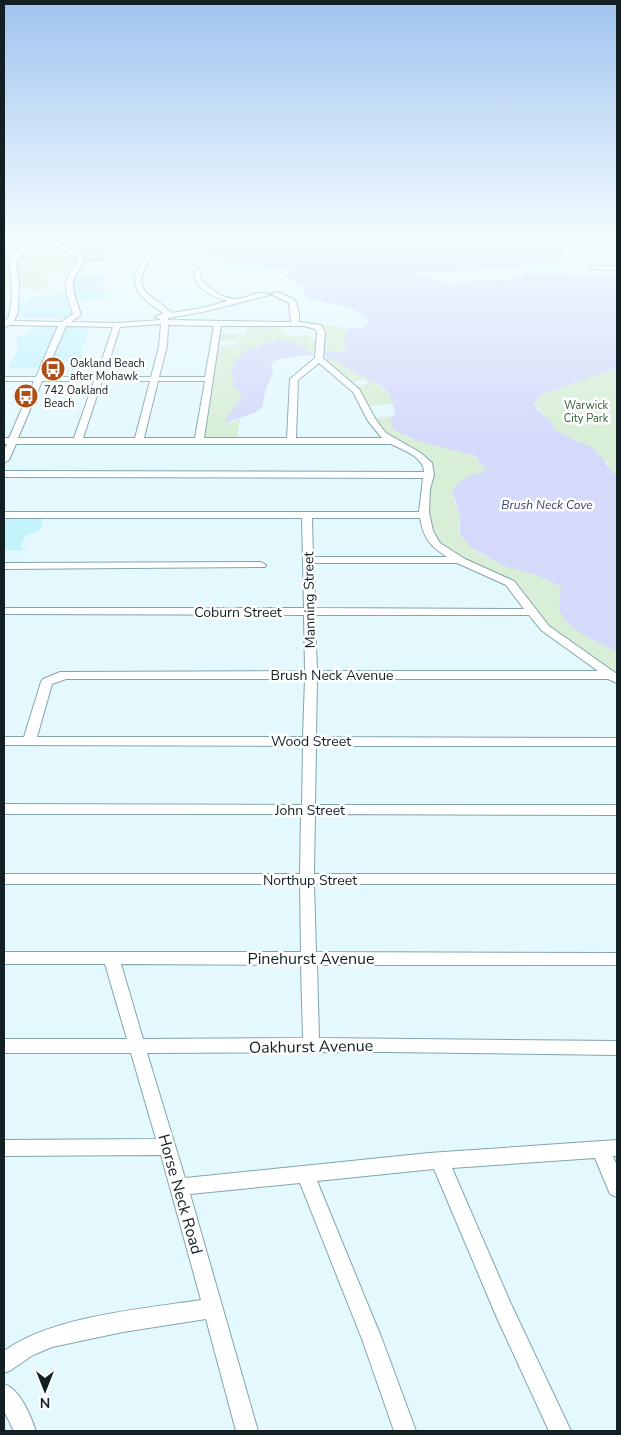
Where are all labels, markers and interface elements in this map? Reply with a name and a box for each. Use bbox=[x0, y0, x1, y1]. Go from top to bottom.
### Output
bus stop icon: Oakland Beach after Mohawk bbox=[40, 356, 66, 382]
place label: Oakland Beach after Mohawk bbox=[70, 356, 145, 384]
bus stop icon: 742 Oakland Beach bbox=[13, 383, 39, 409]
place label: 742 Oakland Beach bbox=[44, 383, 108, 411]
park label: Warwick City Park bbox=[564, 398, 609, 426]
water label: Brush Neck Cove bbox=[501, 497, 593, 513]
street label: Manning Street bbox=[299, 551, 320, 648]
street label: Coburn Street bbox=[194, 603, 282, 622]
street label: Brush Neck Avenue bbox=[270, 666, 394, 685]
street label: Wood Street bbox=[271, 732, 351, 751]
street label: John Street bbox=[274, 801, 345, 820]
street label: Northup Street bbox=[263, 871, 357, 890]
street label: Pinehurst Avenue bbox=[248, 948, 374, 970]
street label: Oakhurst Avenue bbox=[249, 1035, 373, 1059]
street label: Horse Neck Road bbox=[152, 1132, 208, 1257]
north arrow bbox=[20, 1365, 70, 1415]
text: N bbox=[40, 1393, 50, 1412]

